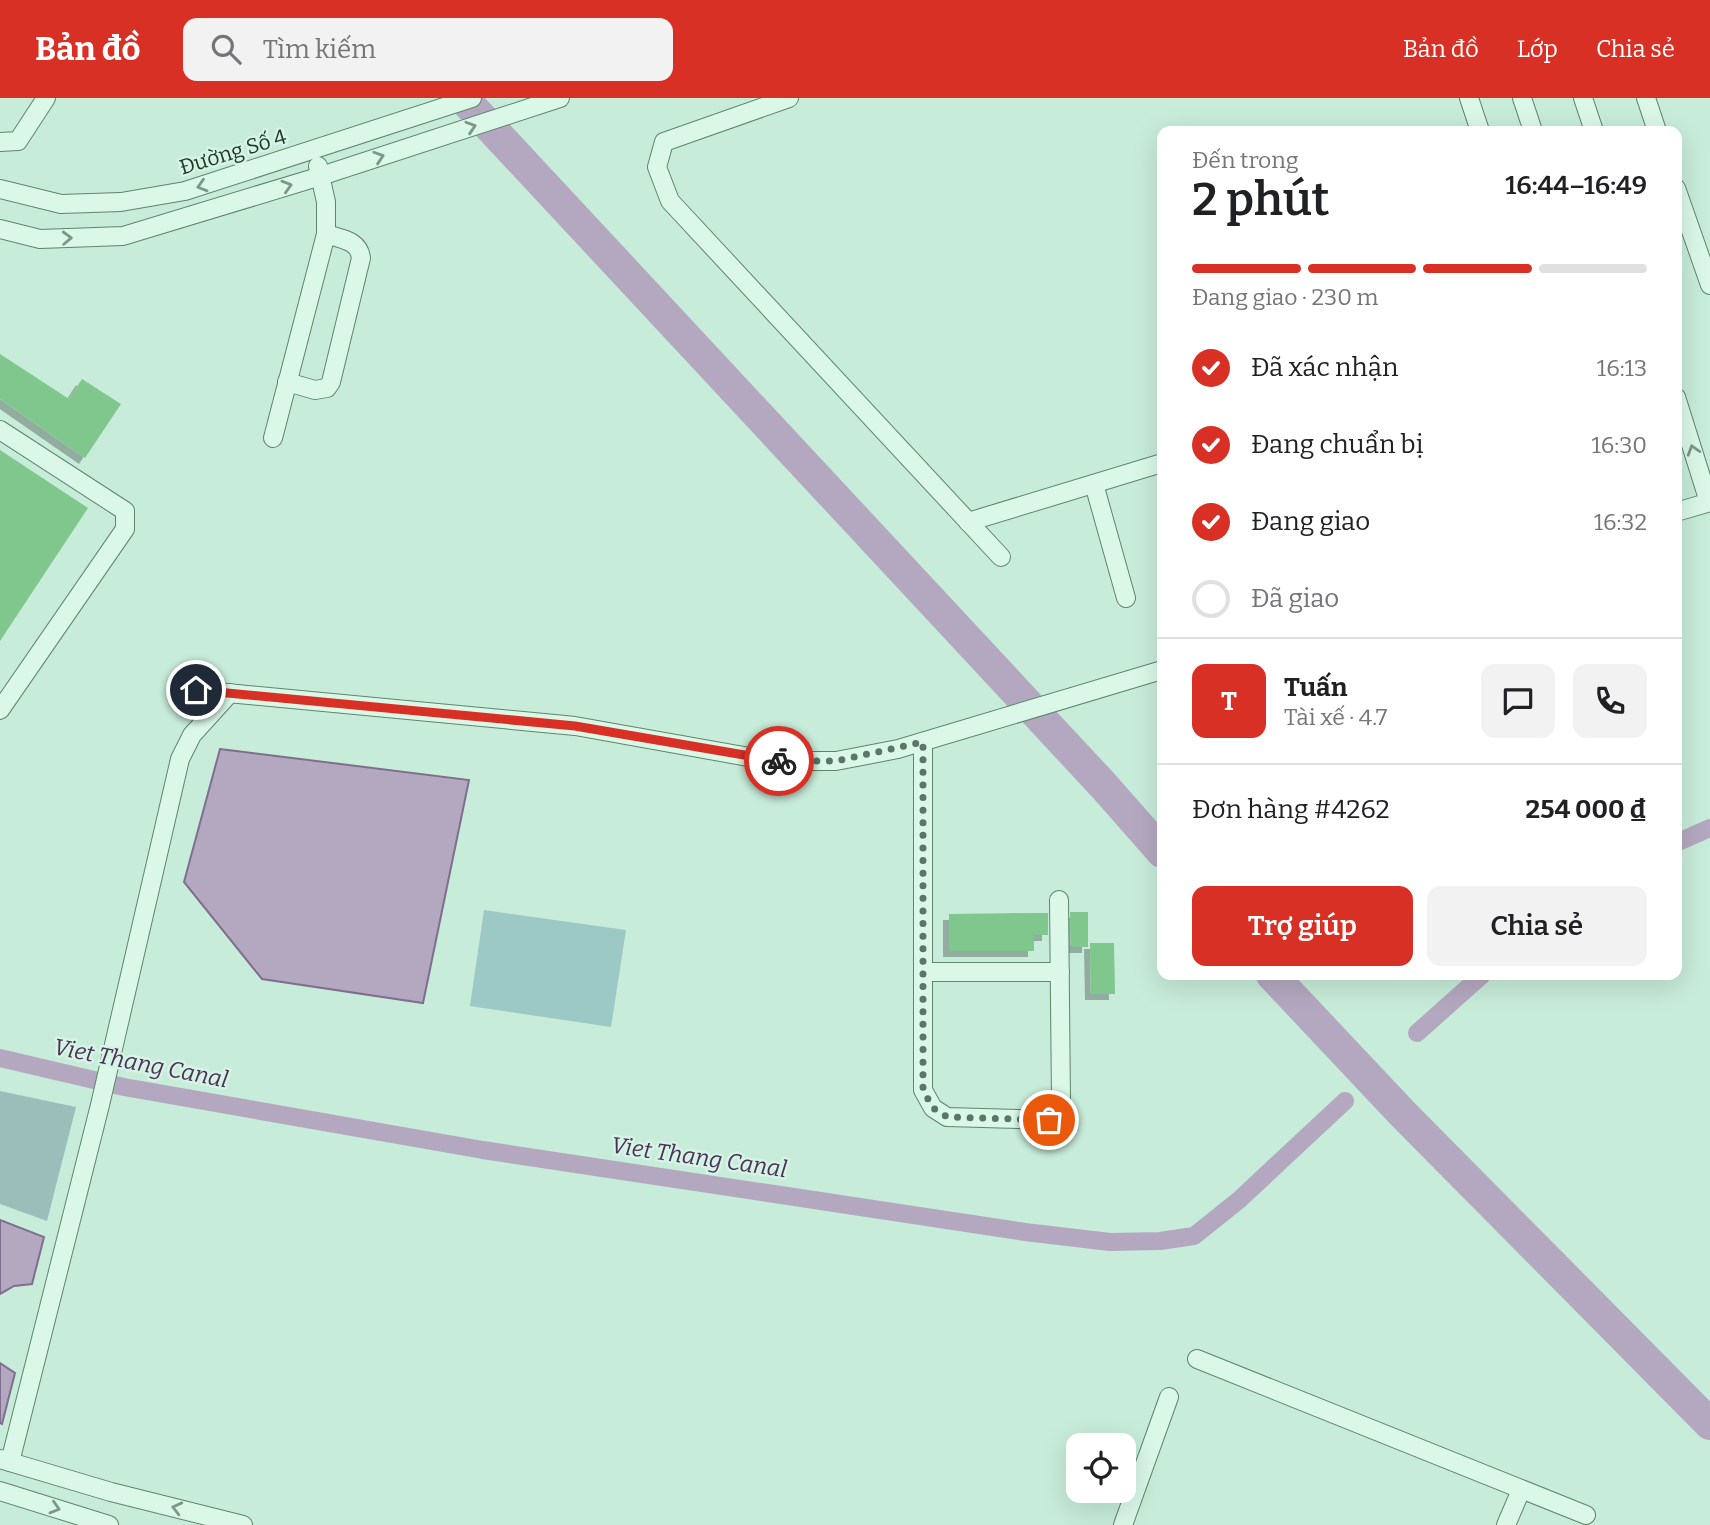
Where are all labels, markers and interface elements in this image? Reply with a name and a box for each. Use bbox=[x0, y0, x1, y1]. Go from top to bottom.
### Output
search box bbox=[183, 18, 673, 81]
text: Bản đồ bbox=[35, 29, 141, 69]
icon: search bbox=[207, 30, 245, 68]
text: Tìm kiếm bbox=[263, 34, 376, 65]
text: Bản đồ bbox=[1403, 35, 1479, 63]
text: Lớp bbox=[1517, 35, 1558, 63]
text: Chia sẻ bbox=[1596, 35, 1675, 63]
one-way arrow bbox=[465, 121, 477, 135]
street label: Đường Số 4 bbox=[176, 123, 290, 181]
text: Đến trong bbox=[1192, 146, 1299, 174]
one-way arrow bbox=[373, 151, 385, 165]
text: 16:44–16:49 bbox=[1505, 170, 1647, 201]
text: 2 phút bbox=[1192, 172, 1330, 227]
one-way arrow bbox=[197, 178, 209, 193]
one-way arrow bbox=[281, 180, 293, 195]
one-way arrow bbox=[62, 231, 73, 246]
text: Đang giao · 230 m bbox=[1192, 283, 1378, 311]
icon: check bbox=[1192, 349, 1230, 387]
text: Đã xác nhận bbox=[1251, 352, 1398, 383]
text: 16:13 bbox=[1597, 354, 1647, 382]
icon: check bbox=[1192, 426, 1230, 464]
text: Đang chuẩn bị bbox=[1251, 429, 1423, 460]
text: 16:30 bbox=[1591, 431, 1647, 459]
one-way arrow bbox=[1686, 444, 1701, 456]
icon: check bbox=[1192, 503, 1230, 541]
text: Đang giao bbox=[1251, 506, 1370, 537]
text: 16:32 bbox=[1594, 508, 1647, 536]
text: Đã giao bbox=[1251, 583, 1339, 614]
pin bbox=[166, 660, 226, 720]
button: chat bbox=[1481, 664, 1555, 738]
button: phone bbox=[1573, 664, 1647, 738]
icon: home bbox=[177, 671, 215, 709]
text: Tuấn bbox=[1284, 672, 1347, 703]
text: T bbox=[1221, 686, 1237, 717]
text: Tài xế · 4.7 bbox=[1284, 703, 1387, 731]
courier bbox=[744, 726, 814, 796]
icon: bike bbox=[760, 742, 798, 780]
text: Đơn hàng #4262 bbox=[1192, 794, 1390, 825]
text: 254 000 ₫ bbox=[1526, 794, 1647, 825]
button: Trợ giúp bbox=[1192, 886, 1413, 966]
button: Chia sẻ bbox=[1427, 886, 1647, 966]
water label: Viet Thang Canal bbox=[51, 1032, 231, 1094]
pin bbox=[1019, 1090, 1079, 1150]
icon: bag bbox=[1030, 1101, 1068, 1139]
water label: Viet Thang Canal bbox=[609, 1131, 789, 1183]
map controls bbox=[1066, 1433, 1136, 1503]
button: locate bbox=[1066, 1433, 1136, 1503]
one-way arrow bbox=[48, 1500, 60, 1514]
one-way arrow bbox=[171, 1502, 183, 1516]

